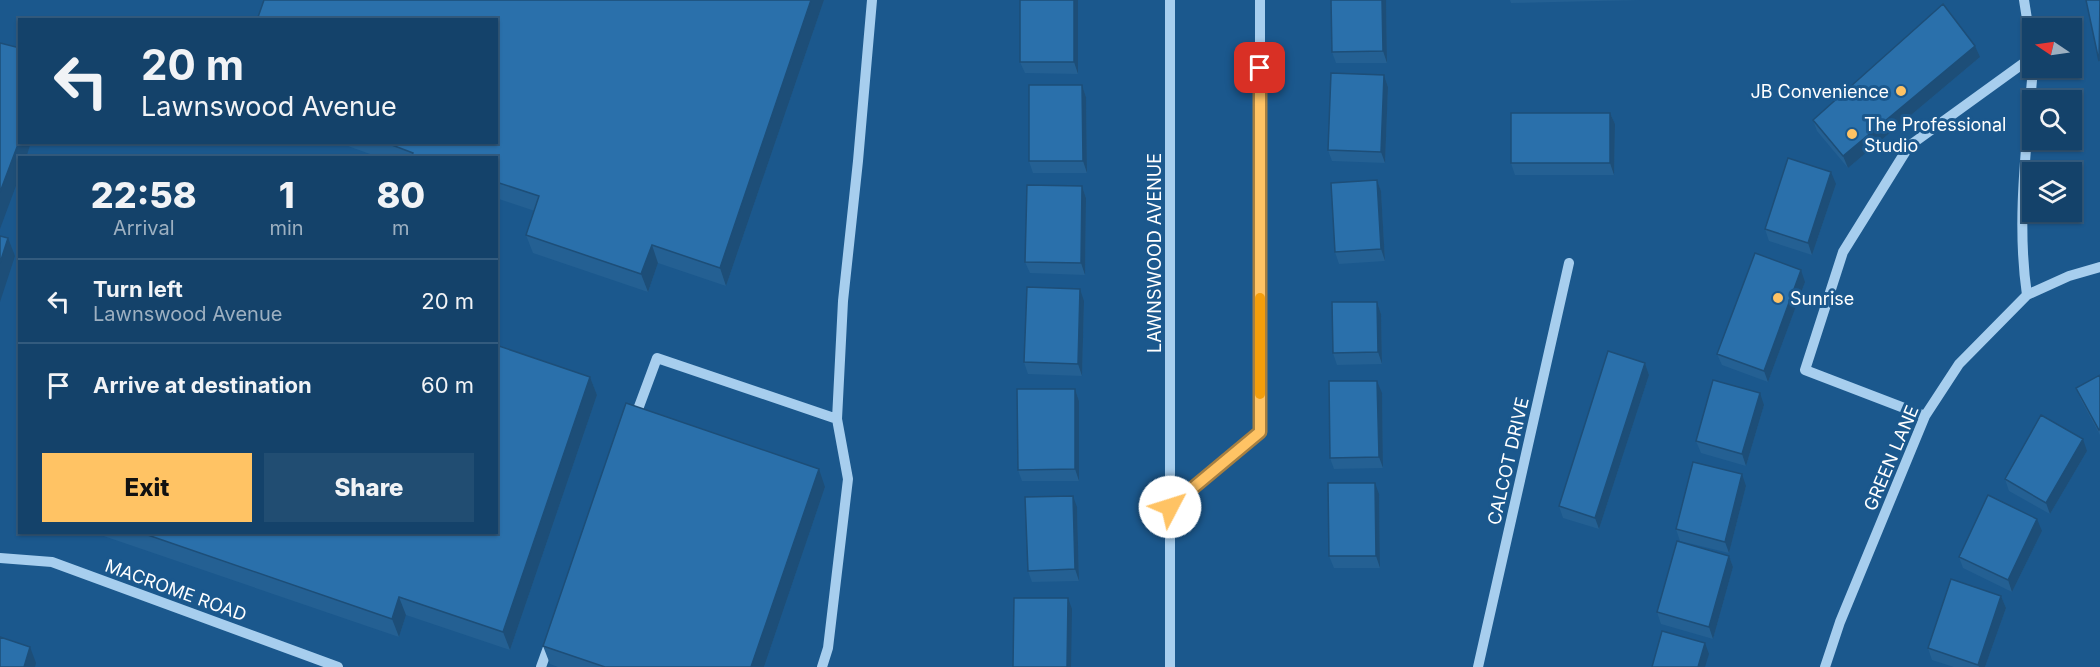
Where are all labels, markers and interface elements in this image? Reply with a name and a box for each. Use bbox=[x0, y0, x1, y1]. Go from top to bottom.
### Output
north arrow bbox=[2022, 18, 2082, 78]
map controls bbox=[2022, 18, 2082, 222]
text: 20 m bbox=[141, 39, 244, 90]
icon: left bbox=[42, 42, 120, 120]
pin bbox=[1234, 42, 1285, 93]
icon: arrive bbox=[1243, 51, 1276, 84]
place label: JB Convenience bbox=[1750, 81, 1889, 102]
marker: JB Convenience bbox=[1894, 84, 1908, 98]
text: Lawnswood Avenue bbox=[141, 90, 397, 123]
button: search bbox=[2022, 90, 2082, 150]
place label: The Professional Studio bbox=[1864, 114, 2006, 156]
marker: The Professional Studio bbox=[1845, 127, 1859, 141]
street label: LAWNSWOOD AVENUE bbox=[1144, 153, 1165, 353]
button: layers bbox=[2022, 162, 2082, 222]
text: 22:58 bbox=[91, 173, 197, 217]
text: 1 bbox=[279, 173, 295, 217]
text: 80 bbox=[376, 173, 425, 217]
text: Arrival bbox=[113, 216, 175, 240]
text: min bbox=[269, 216, 304, 240]
text: m bbox=[392, 216, 410, 240]
text: Turn left bbox=[93, 276, 183, 302]
icon: left bbox=[42, 285, 75, 318]
text: 20 m bbox=[421, 288, 474, 314]
place label: Sunrise bbox=[1790, 288, 1854, 309]
marker: Sunrise bbox=[1771, 291, 1785, 305]
text: Lawnswood Avenue bbox=[93, 302, 282, 326]
icon: arrive bbox=[42, 369, 75, 402]
text: Arrive at destination bbox=[93, 372, 312, 398]
text: 60 m bbox=[421, 372, 474, 398]
street label: CALCOT DRIVE bbox=[1483, 395, 1533, 527]
street label: GREEN LANE bbox=[1859, 402, 1923, 514]
button: Exit bbox=[42, 453, 252, 522]
button: Share bbox=[264, 453, 474, 522]
position arrow bbox=[1138, 475, 1202, 539]
street label: MACROME ROAD bbox=[102, 555, 250, 625]

